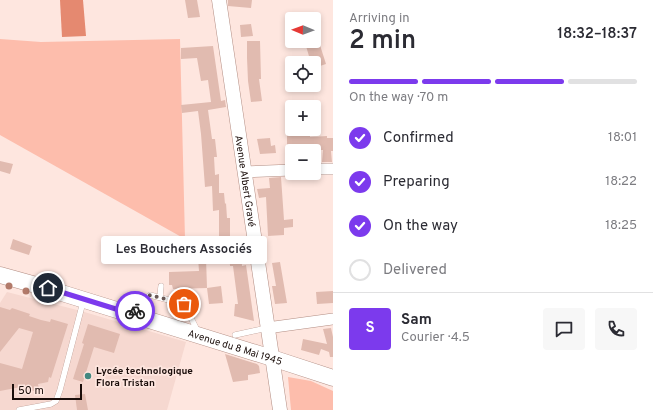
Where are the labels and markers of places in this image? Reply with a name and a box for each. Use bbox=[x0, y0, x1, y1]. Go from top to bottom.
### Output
callout: Les Bouchers Associés bbox=[101, 236, 267, 264]
pin bbox=[31, 271, 65, 305]
pin bbox=[167, 287, 201, 321]
place label: Lycée technologique Flora Tristan bbox=[96, 365, 193, 390]
marker: Lycée technologique Flora Tristan bbox=[83, 371, 93, 381]

